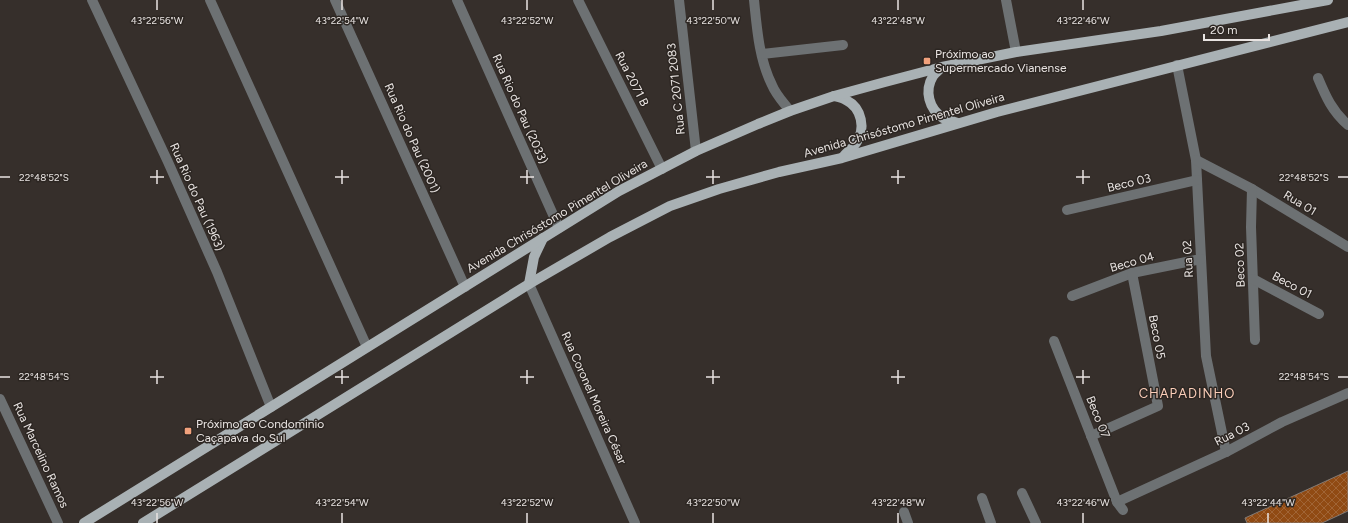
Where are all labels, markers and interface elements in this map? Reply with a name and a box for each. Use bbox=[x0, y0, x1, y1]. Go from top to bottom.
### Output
text: 43°22'56"W bbox=[131, 14, 184, 27]
text: 43°22'54"W bbox=[315, 14, 369, 27]
text: 43°22'52"W bbox=[501, 14, 554, 27]
text: 43°22'50"W bbox=[686, 14, 740, 27]
text: 43°22'48"W bbox=[871, 14, 925, 27]
text: 43°22'46"W bbox=[1056, 14, 1110, 27]
scale bar bbox=[1204, 16, 1269, 42]
text: 20 m bbox=[1210, 23, 1238, 37]
street label: Rua C 2071 2083 bbox=[664, 43, 688, 135]
place label: Próximo ao Supermercado Vianense bbox=[935, 47, 1067, 75]
street label: Rua 2071 B bbox=[612, 49, 652, 109]
street label: Rua Rio do Pau (2033) bbox=[489, 52, 551, 166]
marker: Próximo ao Supermercado Vianense bbox=[922, 56, 932, 66]
street label: Rua Rio do Pau (2001) bbox=[381, 81, 443, 195]
street label: Avenida Chrisóstomo Pimentel Oliveira bbox=[802, 90, 1006, 160]
street label: Rua Rio do Pau (1963) bbox=[167, 141, 227, 253]
street label: Avenida Chrisóstomo Pimentel Oliveira bbox=[464, 156, 650, 276]
text: 22°48'52"S bbox=[19, 171, 69, 184]
street label: Beco 03 bbox=[1106, 171, 1152, 195]
text: 22°48'52"S bbox=[1279, 171, 1329, 184]
street label: Rua 01 bbox=[1281, 188, 1319, 218]
street label: Rua 02 bbox=[1180, 240, 1196, 278]
street label: Beco 02 bbox=[1232, 242, 1248, 288]
street label: Beco 04 bbox=[1108, 249, 1156, 275]
street label: Beco 01 bbox=[1270, 269, 1314, 301]
street label: Beco 05 bbox=[1146, 314, 1168, 360]
street label: Rua Coronel Moreira César bbox=[558, 330, 630, 466]
text: 22°48'54"S bbox=[19, 370, 69, 383]
text: 22°48'54"S bbox=[1279, 370, 1329, 383]
district label: CHAPADINHO bbox=[1139, 386, 1235, 401]
street label: Beco 07 bbox=[1083, 394, 1113, 441]
street label: Rua Marcelino Ramos bbox=[10, 400, 72, 510]
place label: Próximo ao Condominio Caçapava do Sul bbox=[196, 417, 324, 445]
street label: Rua 03 bbox=[1212, 419, 1252, 449]
marker: Próximo ao Condominio Caçapava do Sul bbox=[183, 426, 193, 436]
text: 43°22'56"W bbox=[131, 496, 184, 509]
text: 43°22'54"W bbox=[315, 496, 369, 509]
text: 43°22'52"W bbox=[501, 496, 554, 509]
text: 43°22'50"W bbox=[686, 496, 740, 509]
text: 43°22'48"W bbox=[871, 496, 925, 509]
text: 43°22'46"W bbox=[1056, 496, 1110, 509]
text: 43°22'44"W bbox=[1241, 496, 1295, 509]

